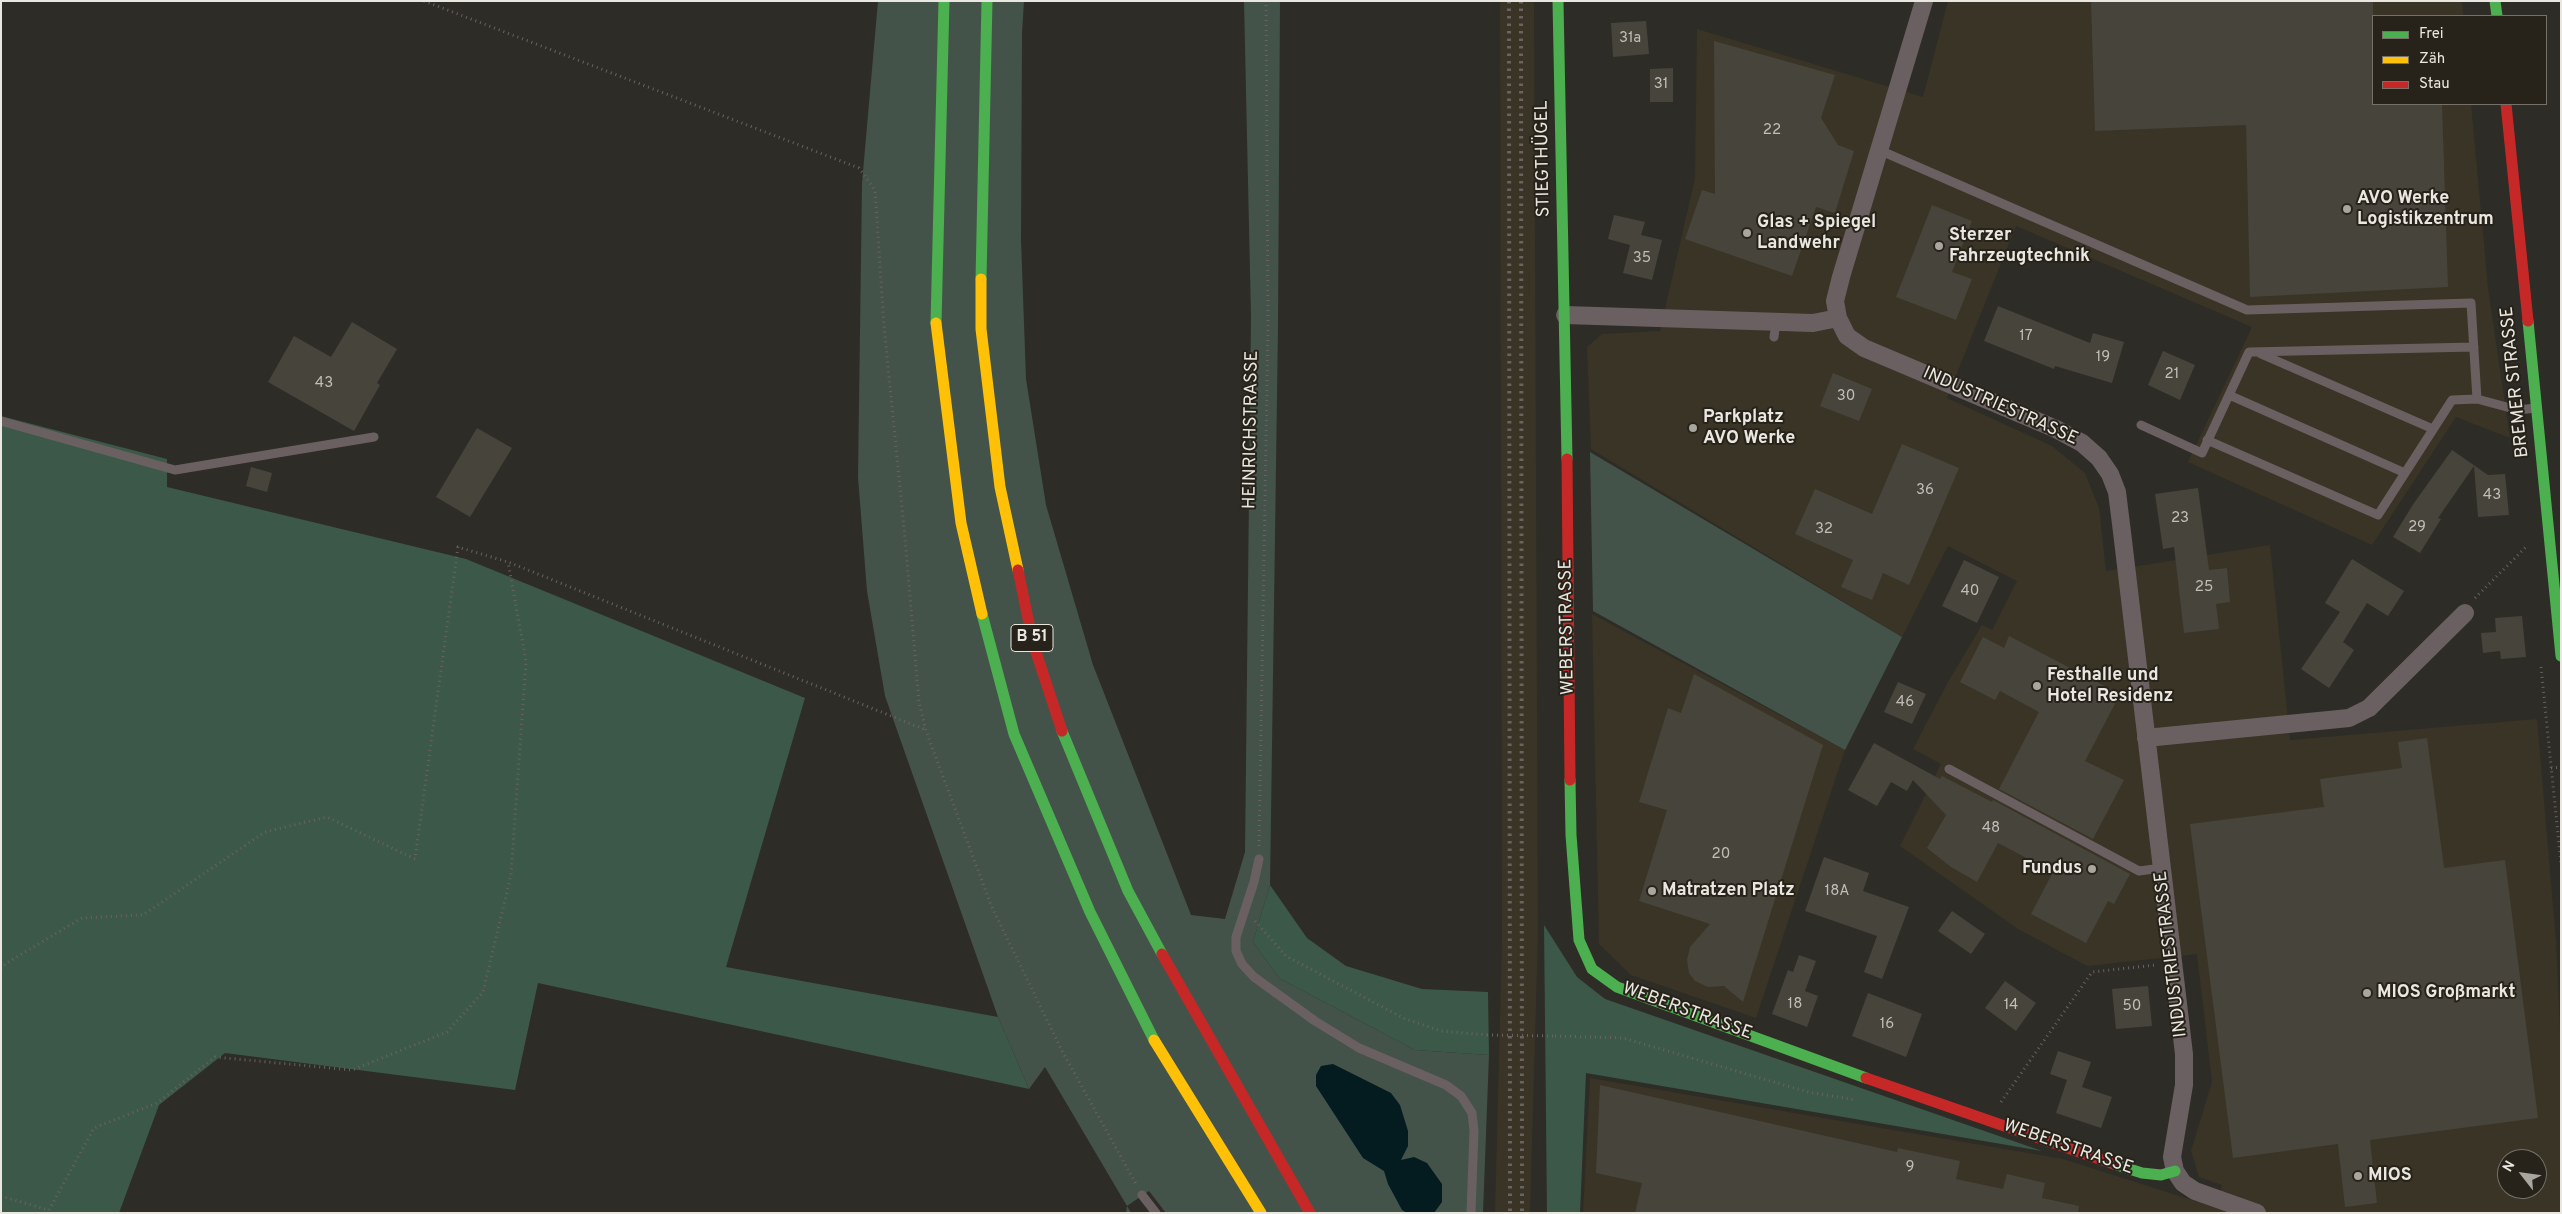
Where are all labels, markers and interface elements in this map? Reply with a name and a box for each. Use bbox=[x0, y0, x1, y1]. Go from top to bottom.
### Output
legend bbox=[2372, 15, 2547, 105]
text: Frei bbox=[2419, 25, 2444, 44]
house number: 31a bbox=[1619, 30, 1641, 48]
text: Zäh bbox=[2419, 50, 2445, 69]
text: Stau bbox=[2419, 75, 2450, 94]
house number: 31 bbox=[1654, 76, 1668, 94]
street label: STIEGTHÜGEL bbox=[1532, 100, 1556, 218]
house number: 22 bbox=[1763, 122, 1781, 140]
place label: AVO Werke Logistikzentrum bbox=[2357, 188, 2494, 230]
marker: AVO Werke Logistikzentrum bbox=[2341, 203, 2353, 215]
place label: Glas + Spiegel Landwehr bbox=[1757, 212, 1876, 254]
place label: Sterzer Fahrzeugtechnik bbox=[1949, 225, 2090, 268]
marker: Glas + Spiegel Landwehr bbox=[1741, 227, 1753, 239]
marker: Sterzer Fahrzeugtechnik bbox=[1933, 240, 1945, 252]
house number: 35 bbox=[1633, 250, 1651, 268]
street label: BREMER STRASSE bbox=[2497, 305, 2535, 459]
house number: 17 bbox=[2019, 328, 2033, 346]
house number: 19 bbox=[2096, 349, 2110, 367]
street label: HEINRICHSTRASSE bbox=[1240, 351, 1264, 509]
street label: INDUSTRIESTRASSE bbox=[1919, 363, 2081, 451]
house number: 21 bbox=[2165, 366, 2179, 384]
house number: 43 bbox=[315, 375, 333, 393]
house number: 30 bbox=[1837, 388, 1855, 406]
place label: Parkplatz AVO Werke bbox=[1703, 407, 1795, 449]
marker: Parkplatz AVO Werke bbox=[1687, 422, 1699, 434]
house number: 36 bbox=[1916, 482, 1934, 500]
house number: 43 bbox=[2483, 487, 2501, 505]
house number: 23 bbox=[2171, 510, 2189, 528]
house number: 29 bbox=[2408, 519, 2426, 537]
house number: 32 bbox=[1815, 521, 1833, 539]
street label: WEBERSTRASSE bbox=[1556, 559, 1580, 695]
house number: 25 bbox=[2195, 579, 2213, 597]
house number: 40 bbox=[1961, 583, 1979, 601]
road number: B 51 bbox=[1011, 624, 1053, 651]
place label: Festhalle und Hotel Residenz bbox=[2047, 665, 2173, 708]
marker: Festhalle und Hotel Residenz bbox=[2031, 680, 2043, 692]
house number: 46 bbox=[1896, 694, 1914, 712]
house number: 48 bbox=[1982, 820, 2000, 838]
house number: 20 bbox=[1712, 846, 1730, 864]
place label: Fundus bbox=[2022, 858, 2082, 880]
marker: Fundus bbox=[2086, 863, 2098, 875]
street label: INDUSTRIESTRASSE bbox=[2151, 870, 2193, 1038]
place label: Matratzen Platz bbox=[1662, 880, 1795, 902]
house number: 18A bbox=[1825, 883, 1849, 901]
marker: Matratzen Platz bbox=[1646, 885, 1658, 897]
street label: WEBERSTRASSE bbox=[1619, 979, 1755, 1045]
place label: MIOS Großmarkt bbox=[2377, 982, 2516, 1004]
marker: MIOS Großmarkt bbox=[2361, 987, 2373, 999]
house number: 18 bbox=[1788, 996, 1802, 1014]
house number: 14 bbox=[2004, 997, 2018, 1015]
house number: 50 bbox=[2123, 998, 2141, 1016]
house number: 16 bbox=[1880, 1016, 1894, 1034]
street label: WEBERSTRASSE bbox=[2000, 1116, 2136, 1180]
north arrow bbox=[2497, 1149, 2547, 1199]
text: N bbox=[2500, 1158, 2519, 1175]
house number: 9 bbox=[1906, 1159, 1914, 1177]
place label: MIOS bbox=[2368, 1165, 2412, 1187]
marker: MIOS bbox=[2352, 1170, 2364, 1182]

